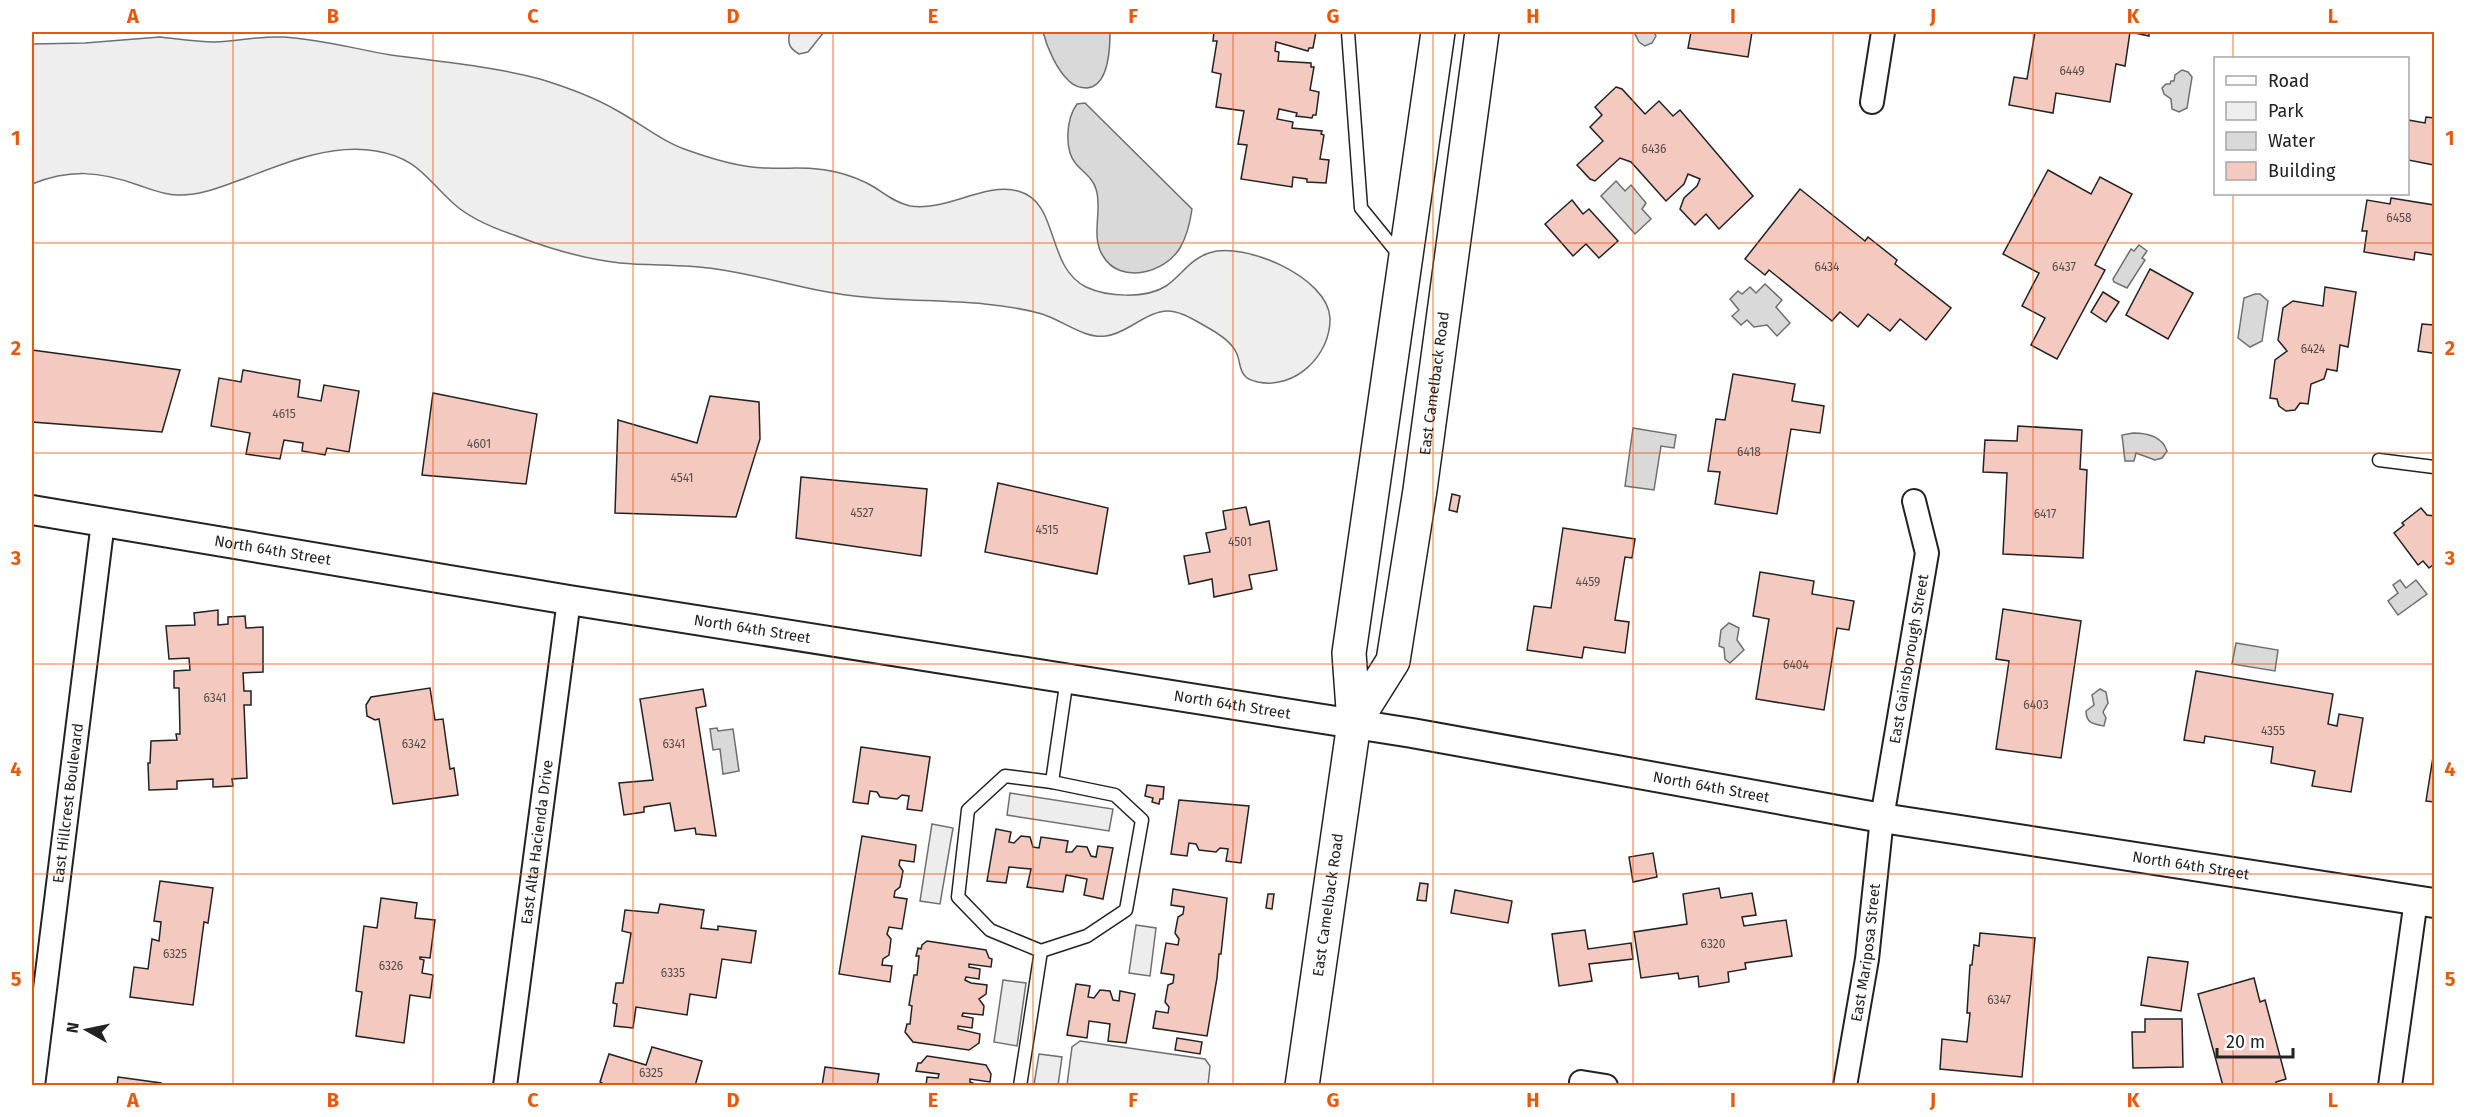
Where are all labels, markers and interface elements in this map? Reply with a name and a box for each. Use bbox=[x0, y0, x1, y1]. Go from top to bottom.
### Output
text: A bbox=[126, 4, 140, 28]
text: B bbox=[327, 4, 339, 28]
text: C bbox=[527, 4, 539, 28]
text: D bbox=[726, 4, 740, 28]
text: E bbox=[928, 4, 938, 28]
text: F bbox=[1128, 4, 1138, 28]
text: G bbox=[1327, 4, 1339, 28]
text: H bbox=[1526, 4, 1540, 28]
text: I bbox=[1730, 4, 1736, 28]
text: J bbox=[1929, 4, 1936, 28]
text: K bbox=[2127, 4, 2140, 28]
text: L bbox=[2328, 4, 2338, 28]
legend bbox=[2214, 57, 2409, 195]
house number: 6449 bbox=[2059, 64, 2085, 78]
text: Road bbox=[2268, 70, 2310, 92]
text: Park bbox=[2268, 100, 2304, 122]
text: 1 bbox=[11, 126, 21, 150]
text: 1 bbox=[2445, 126, 2455, 150]
text: Water bbox=[2268, 130, 2315, 152]
house number: 6436 bbox=[1642, 142, 1666, 156]
text: Building bbox=[2268, 160, 2336, 182]
house number: 6458 bbox=[2386, 211, 2412, 225]
house number: 6434 bbox=[1815, 260, 1840, 274]
house number: 6437 bbox=[2052, 260, 2076, 274]
street label: East Camelback Road bbox=[1416, 310, 1453, 456]
text: 2 bbox=[11, 336, 21, 360]
text: 2 bbox=[2445, 336, 2455, 360]
house number: 6424 bbox=[2301, 342, 2326, 356]
house number: 4615 bbox=[272, 407, 296, 421]
house number: 4601 bbox=[467, 437, 491, 451]
house number: 6418 bbox=[1737, 445, 1761, 459]
house number: 4541 bbox=[670, 471, 694, 485]
house number: 4527 bbox=[850, 506, 874, 520]
house number: 6417 bbox=[2034, 507, 2056, 521]
house number: 4515 bbox=[1036, 523, 1058, 537]
street label: North 64th Street bbox=[213, 532, 333, 569]
house number: 4501 bbox=[1228, 535, 1252, 549]
text: 3 bbox=[10, 546, 21, 570]
text: 3 bbox=[2444, 546, 2455, 570]
street label: East Gainsborough Street bbox=[1886, 572, 1932, 745]
house number: 4459 bbox=[1576, 575, 1600, 589]
street label: North 64th Street bbox=[693, 611, 812, 647]
house number: 6404 bbox=[1783, 658, 1810, 672]
street label: North 64th Street bbox=[1173, 687, 1293, 723]
house number: 6341 bbox=[203, 691, 227, 705]
house number: 6403 bbox=[2023, 698, 2049, 712]
street label: East Hillcrest Boulevard bbox=[49, 722, 87, 884]
house number: 4355 bbox=[2261, 724, 2285, 738]
house number: 6342 bbox=[402, 737, 426, 751]
house number: 6341 bbox=[662, 737, 686, 751]
text: 4 bbox=[10, 757, 22, 781]
text: 4 bbox=[2444, 757, 2456, 781]
street label: East Alta Hacienda Drive bbox=[517, 759, 557, 926]
street label: North 64th Street bbox=[1652, 768, 1771, 807]
street label: East Camelback Road bbox=[1309, 832, 1347, 978]
street label: North 64th Street bbox=[2131, 848, 2251, 884]
street label: East Mariposa Street bbox=[1847, 882, 1884, 1023]
house number: 6320 bbox=[1701, 937, 1726, 951]
house number: 6325 bbox=[163, 947, 187, 961]
house number: 6326 bbox=[379, 959, 403, 973]
house number: 6335 bbox=[661, 966, 685, 980]
text: 5 bbox=[11, 967, 22, 991]
text: 5 bbox=[2445, 967, 2456, 991]
house number: 6347 bbox=[1987, 993, 2011, 1007]
north arrow bbox=[57, 1000, 117, 1060]
text: N bbox=[62, 1021, 83, 1034]
scale bar bbox=[2217, 1021, 2294, 1059]
text: 20 m bbox=[2226, 1031, 2265, 1053]
house number: 6325 bbox=[639, 1066, 663, 1080]
text: A bbox=[126, 1088, 140, 1112]
text: B bbox=[327, 1088, 339, 1112]
text: C bbox=[527, 1088, 539, 1112]
text: D bbox=[726, 1088, 740, 1112]
text: E bbox=[928, 1088, 938, 1112]
text: F bbox=[1128, 1088, 1138, 1112]
text: G bbox=[1327, 1088, 1339, 1112]
text: H bbox=[1526, 1088, 1540, 1112]
text: I bbox=[1730, 1088, 1736, 1112]
text: J bbox=[1929, 1088, 1936, 1112]
text: K bbox=[2127, 1088, 2140, 1112]
text: L bbox=[2328, 1088, 2338, 1112]

